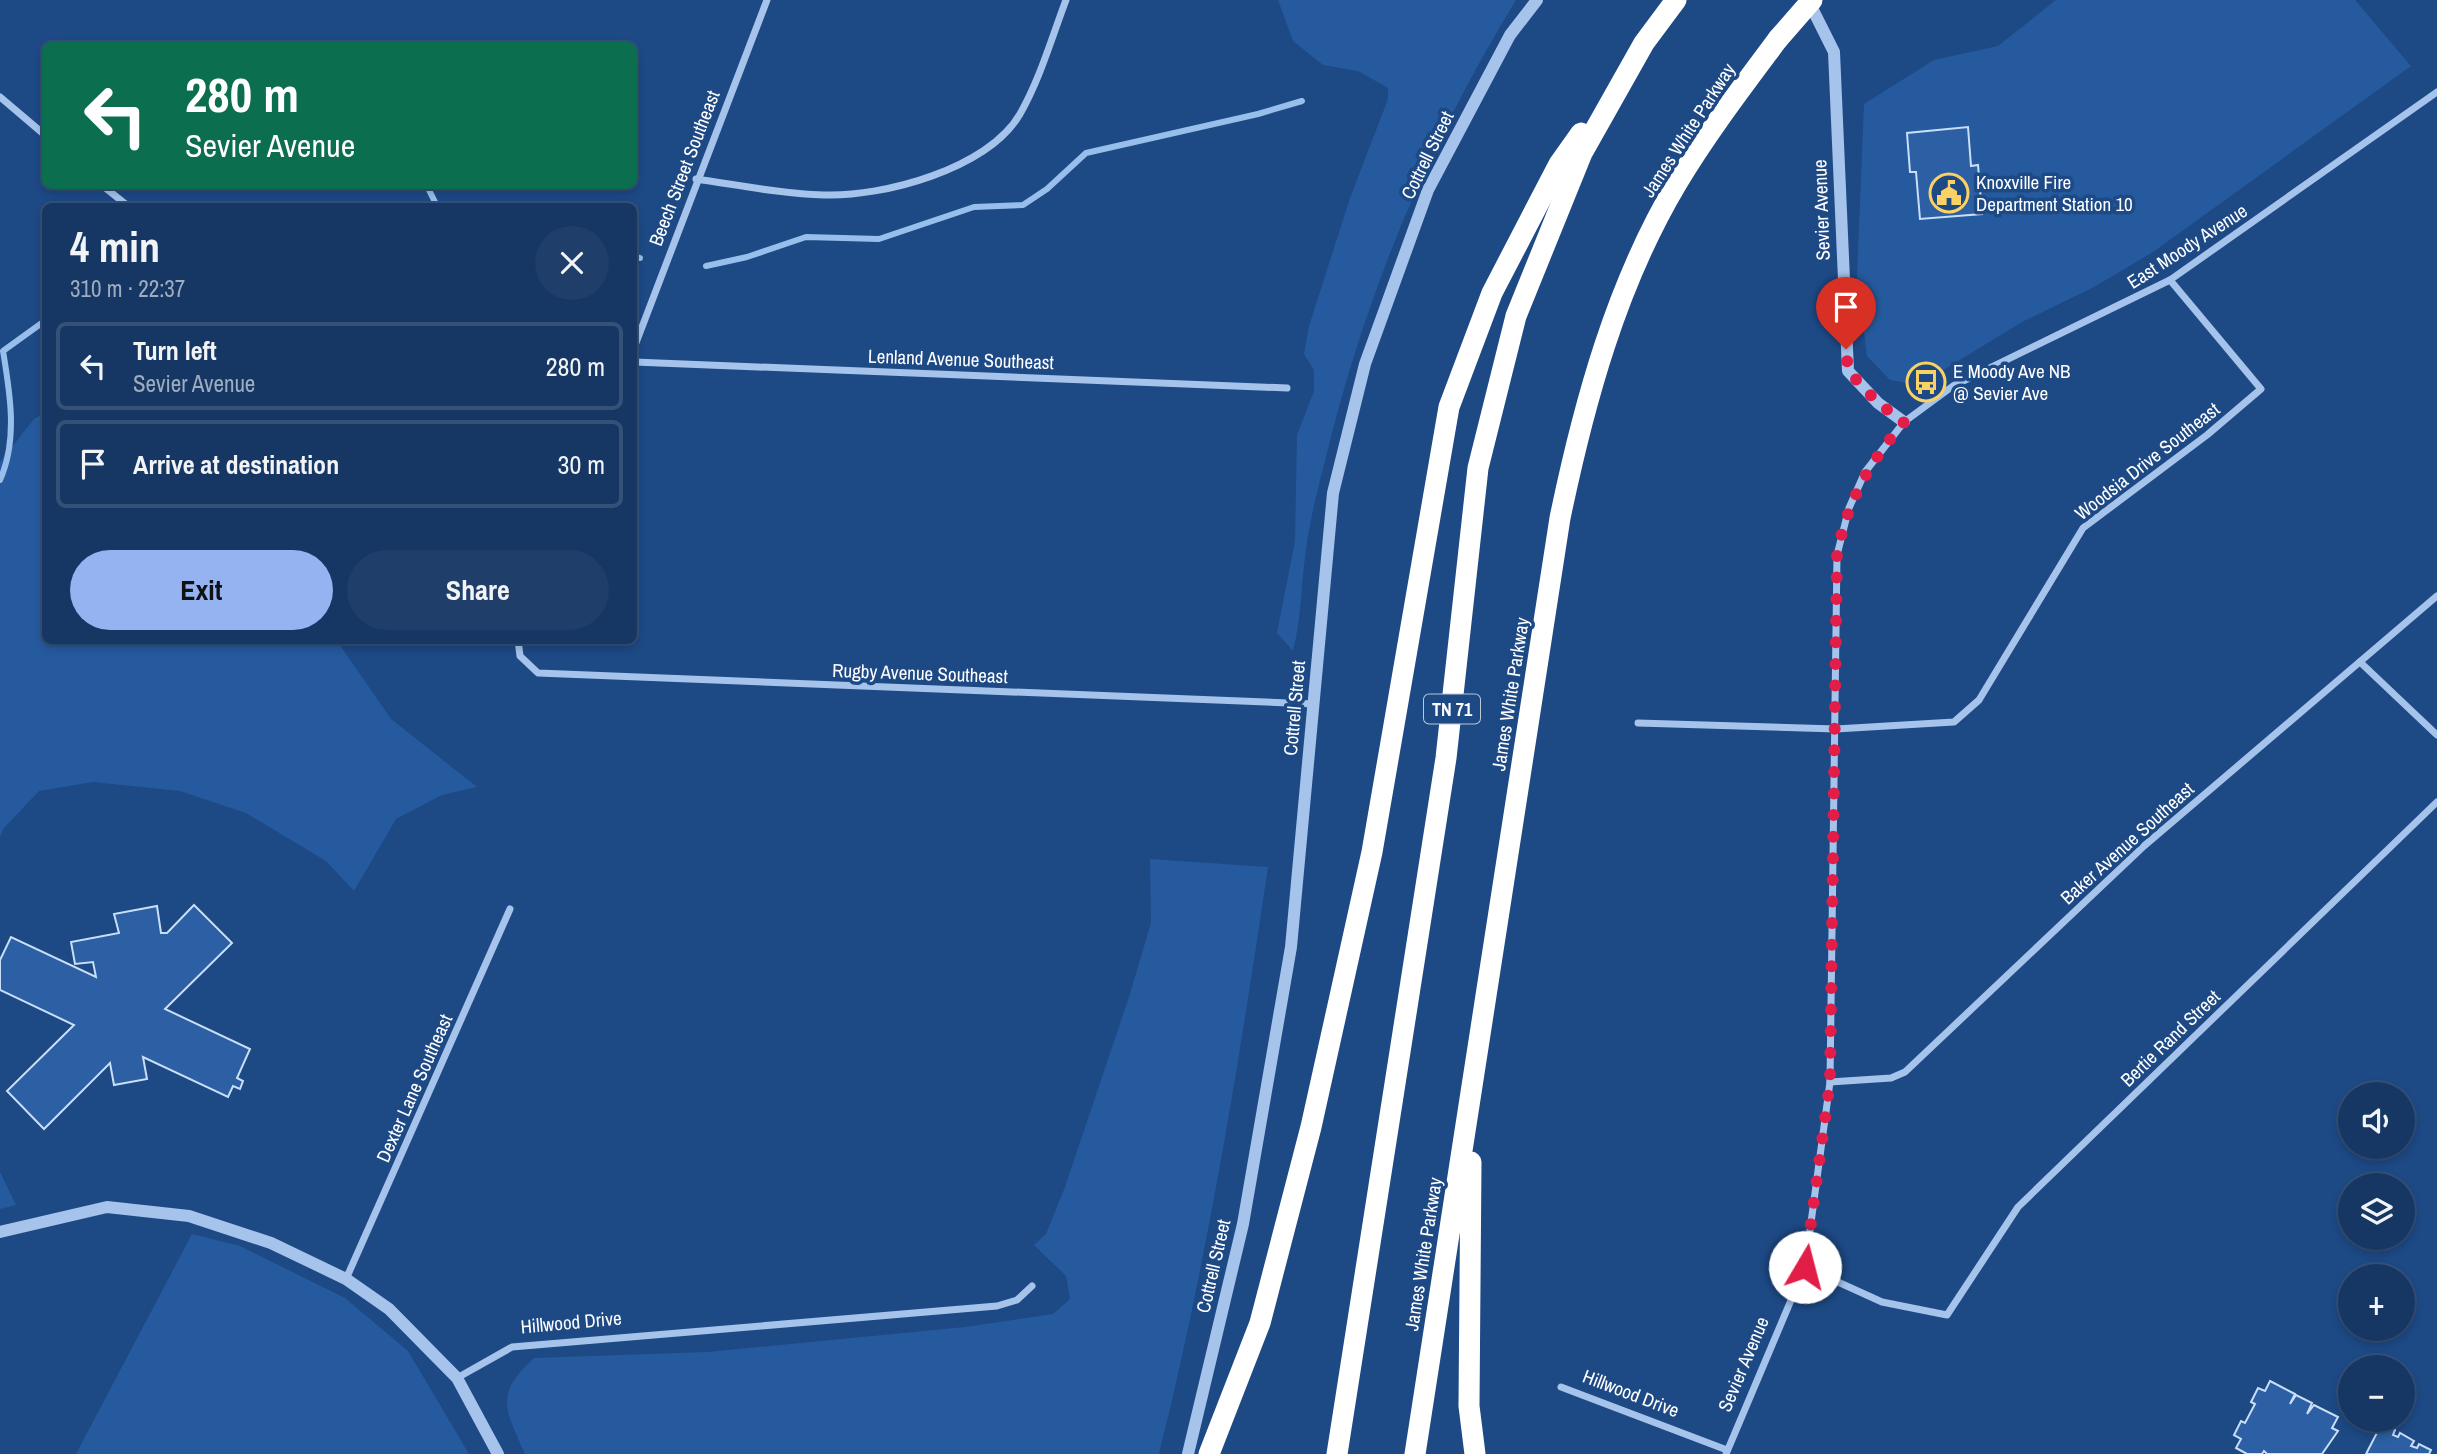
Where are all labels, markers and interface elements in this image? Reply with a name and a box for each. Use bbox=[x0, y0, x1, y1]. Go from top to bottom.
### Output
street label: James White Parkway bbox=[1635, 58, 1741, 202]
text: 280 m bbox=[185, 61, 299, 127]
icon: left bbox=[70, 70, 161, 161]
street label: Beech Street Southeast bbox=[642, 86, 726, 249]
street label: Cottrell Street bbox=[1394, 106, 1460, 204]
text: Sevier Avenue bbox=[185, 124, 355, 167]
street label: Sevier Avenue bbox=[1806, 159, 1836, 261]
place label: Knoxville Fire Department Station 10 bbox=[1976, 169, 2133, 217]
public building icon: Knoxville Fire Department Station 10 bbox=[1928, 172, 1970, 214]
street label: East Moody Avenue bbox=[2122, 197, 2252, 295]
text: 4 min bbox=[70, 219, 160, 275]
button: close bbox=[535, 226, 609, 300]
text: 310 m · 22:37 bbox=[70, 273, 185, 304]
pin bbox=[1816, 277, 1876, 349]
icon: arrive bbox=[1827, 288, 1865, 326]
text: Turn left bbox=[133, 333, 217, 368]
street label: Lenland Avenue Southeast bbox=[868, 343, 1055, 375]
icon: left bbox=[74, 347, 112, 385]
text: 280 m bbox=[546, 349, 605, 384]
place label: E Moody Ave NB @ Sevier Ave bbox=[1953, 358, 2071, 406]
bus stop icon: E Moody Ave NB @ Sevier Ave bbox=[1905, 361, 1947, 403]
text: Sevier Avenue bbox=[133, 368, 255, 399]
street label: Woodsia Drive Southeast bbox=[2069, 396, 2225, 526]
icon: arrive bbox=[74, 445, 112, 483]
text: Arrive at destination bbox=[133, 447, 339, 482]
text: 30 m bbox=[558, 447, 605, 482]
button: Exit bbox=[70, 550, 333, 630]
button: Share bbox=[347, 550, 609, 630]
street label: James White Parkway bbox=[1485, 615, 1535, 773]
street label: Rugby Avenue Southeast bbox=[832, 657, 1009, 689]
street label: Cottrell Street bbox=[1277, 659, 1311, 757]
road number: TN 71 bbox=[1424, 694, 1480, 724]
street label: Baker Avenue Southeast bbox=[2055, 776, 2200, 910]
street label: Bertie Rand Street bbox=[2115, 983, 2226, 1092]
street label: Dexter Lane Southeast bbox=[370, 1009, 459, 1166]
map controls bbox=[2338, 1082, 2415, 1432]
button: sound bbox=[2338, 1082, 2415, 1159]
button: layers bbox=[2338, 1173, 2415, 1250]
street label: James White Parkway bbox=[1398, 1175, 1448, 1333]
street label: Cottrell Street bbox=[1190, 1216, 1237, 1315]
position arrow bbox=[1768, 1230, 1842, 1304]
button: + bbox=[2338, 1264, 2415, 1341]
street label: Hillwood Drive bbox=[519, 1305, 623, 1339]
street label: Sevier Avenue bbox=[1711, 1312, 1775, 1416]
button: − bbox=[2338, 1355, 2415, 1432]
street label: Hillwood Drive bbox=[1579, 1363, 1683, 1423]

